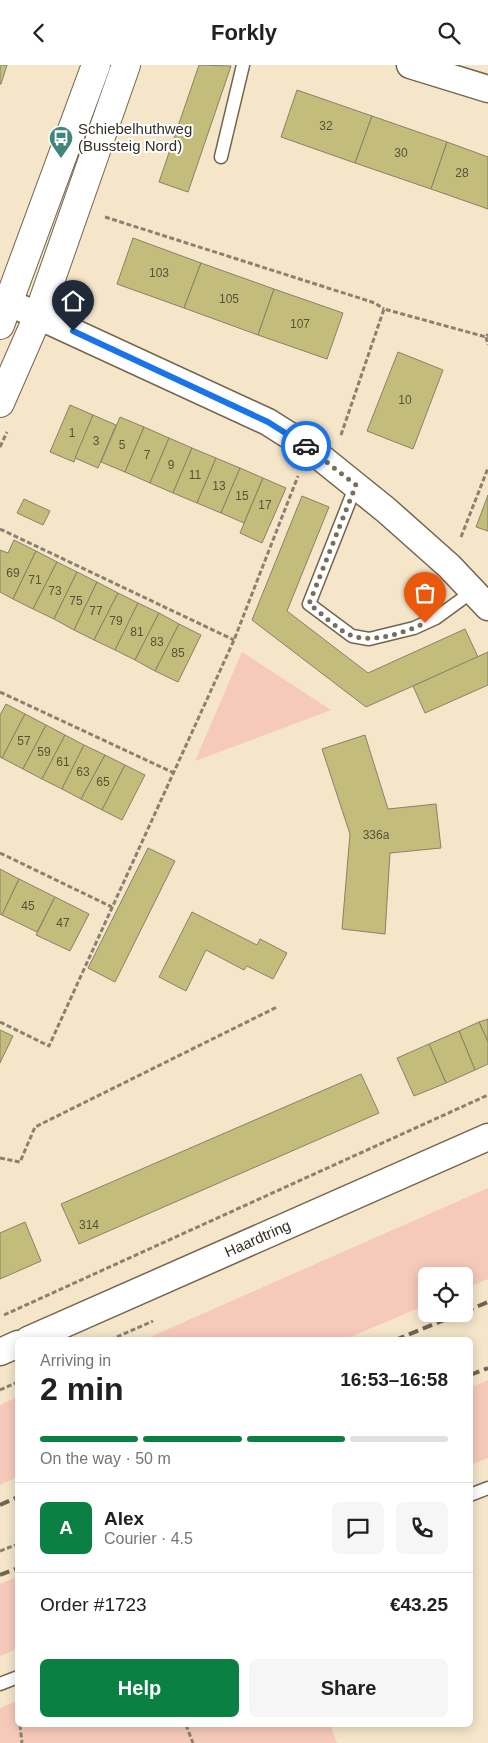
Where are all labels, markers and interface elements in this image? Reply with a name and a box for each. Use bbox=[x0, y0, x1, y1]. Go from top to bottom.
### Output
icon: back bbox=[25, 19, 53, 47]
icon: search bbox=[435, 19, 463, 47]
text: Forkly bbox=[211, 20, 277, 45]
house number: 32 bbox=[319, 119, 333, 133]
place label: Schiebelhuthweg (Bussteig Nord) bbox=[78, 120, 192, 154]
bus stop icon: Schiebelhuthweg (Bussteig Nord) bbox=[48, 125, 74, 159]
house number: 30 bbox=[394, 146, 408, 160]
house number: 28 bbox=[455, 166, 469, 180]
house number: 103 bbox=[149, 266, 169, 280]
pin bbox=[52, 280, 94, 331]
icon: home bbox=[59, 287, 87, 315]
house number: 105 bbox=[219, 292, 239, 306]
house number: 107 bbox=[290, 317, 310, 331]
house number: 10 bbox=[398, 393, 412, 407]
courier bbox=[281, 421, 331, 471]
house number: 1 bbox=[69, 426, 76, 440]
icon: car bbox=[292, 432, 320, 460]
house number: 3 bbox=[93, 434, 100, 448]
house number: 5 bbox=[119, 438, 126, 452]
house number: 7 bbox=[144, 448, 151, 462]
house number: 9 bbox=[168, 458, 175, 472]
house number: 11 bbox=[189, 468, 202, 482]
house number: 13 bbox=[212, 479, 226, 493]
house number: 15 bbox=[235, 489, 249, 503]
house number: 17 bbox=[258, 498, 272, 512]
house number: 69 bbox=[6, 566, 20, 580]
pin bbox=[404, 572, 446, 623]
house number: 71 bbox=[28, 573, 42, 587]
icon: bag bbox=[411, 579, 439, 607]
house number: 73 bbox=[48, 584, 62, 598]
house number: 75 bbox=[69, 594, 83, 608]
house number: 77 bbox=[89, 604, 103, 618]
house number: 79 bbox=[109, 614, 123, 628]
house number: 81 bbox=[130, 625, 144, 639]
house number: 83 bbox=[150, 635, 164, 649]
house number: 85 bbox=[171, 646, 185, 660]
house number: 57 bbox=[17, 734, 31, 748]
house number: 59 bbox=[37, 745, 51, 759]
house number: 61 bbox=[56, 755, 70, 769]
house number: 63 bbox=[76, 765, 90, 779]
house number: 65 bbox=[96, 775, 110, 789]
house number: 336a bbox=[363, 828, 390, 842]
house number: 45 bbox=[21, 899, 35, 913]
house number: 47 bbox=[56, 916, 70, 930]
street label: Haardtring bbox=[222, 1216, 293, 1260]
house number: 314 bbox=[79, 1218, 99, 1232]
map controls bbox=[418, 1267, 473, 1322]
button: locate bbox=[418, 1267, 473, 1322]
text: Arriving in bbox=[40, 1352, 111, 1369]
text: 16:53–16:58 bbox=[340, 1369, 448, 1390]
text: 2 min bbox=[40, 1371, 124, 1407]
text: On the way · 50 m bbox=[40, 1450, 171, 1467]
button: chat bbox=[332, 1502, 384, 1554]
button: phone bbox=[396, 1502, 448, 1554]
text: Alex bbox=[104, 1508, 144, 1529]
text: A bbox=[59, 1517, 73, 1538]
text: Courier · 4.5 bbox=[104, 1530, 193, 1547]
text: Order #1723 bbox=[40, 1594, 147, 1615]
text: €43.25 bbox=[390, 1594, 448, 1615]
button: Help bbox=[40, 1659, 239, 1717]
button: Share bbox=[249, 1659, 448, 1717]

